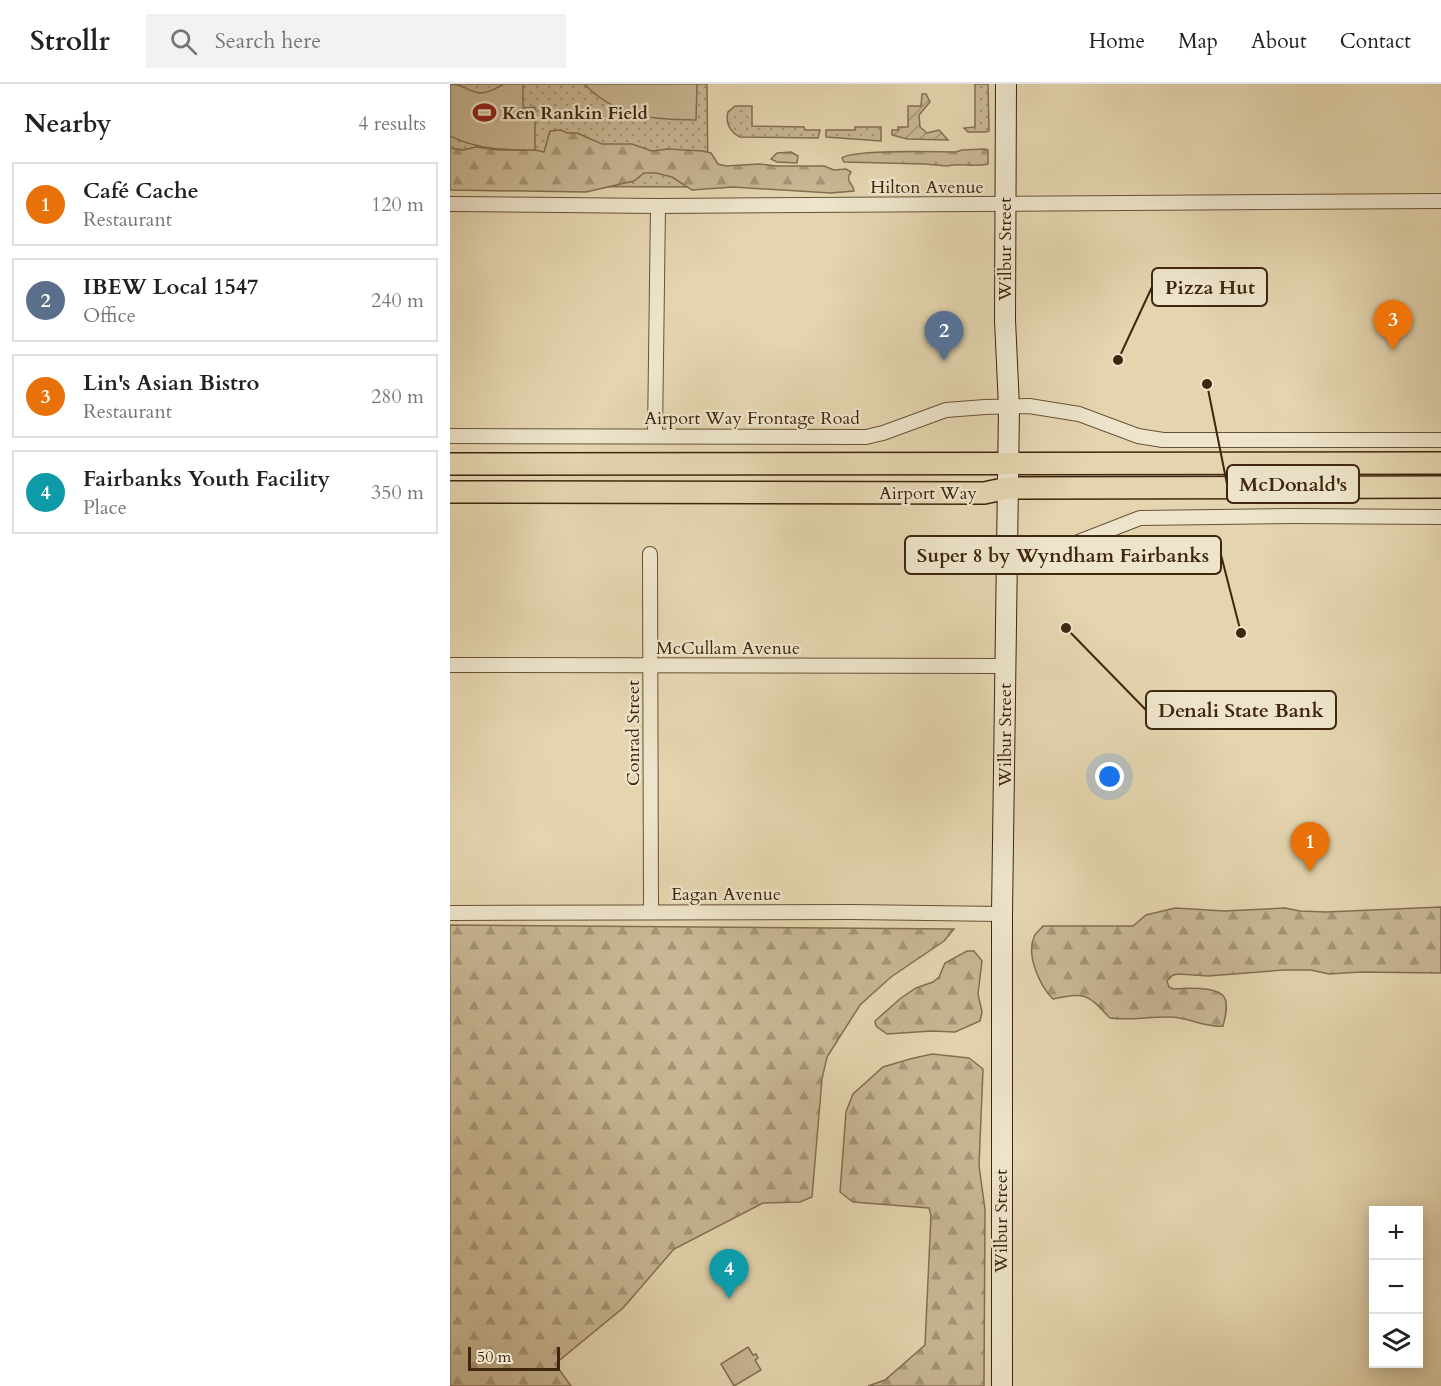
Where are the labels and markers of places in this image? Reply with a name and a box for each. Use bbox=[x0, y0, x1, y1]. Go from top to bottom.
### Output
sports icon: Ken Rankin Field bbox=[471, 100, 497, 126]
place label: Ken Rankin Field bbox=[502, 101, 649, 126]
callout: Pizza Hut bbox=[1152, 268, 1267, 306]
pin: 3 bbox=[1374, 300, 1412, 350]
pin: 2 bbox=[924, 312, 964, 361]
callout: McDonald's bbox=[1227, 465, 1359, 503]
callout: Super 8 by Wyndham Fairbanks bbox=[905, 536, 1221, 574]
callout: Denali State Bank bbox=[1146, 691, 1336, 729]
pin: 1 bbox=[1290, 822, 1330, 872]
pin: 4 bbox=[710, 1250, 748, 1299]

